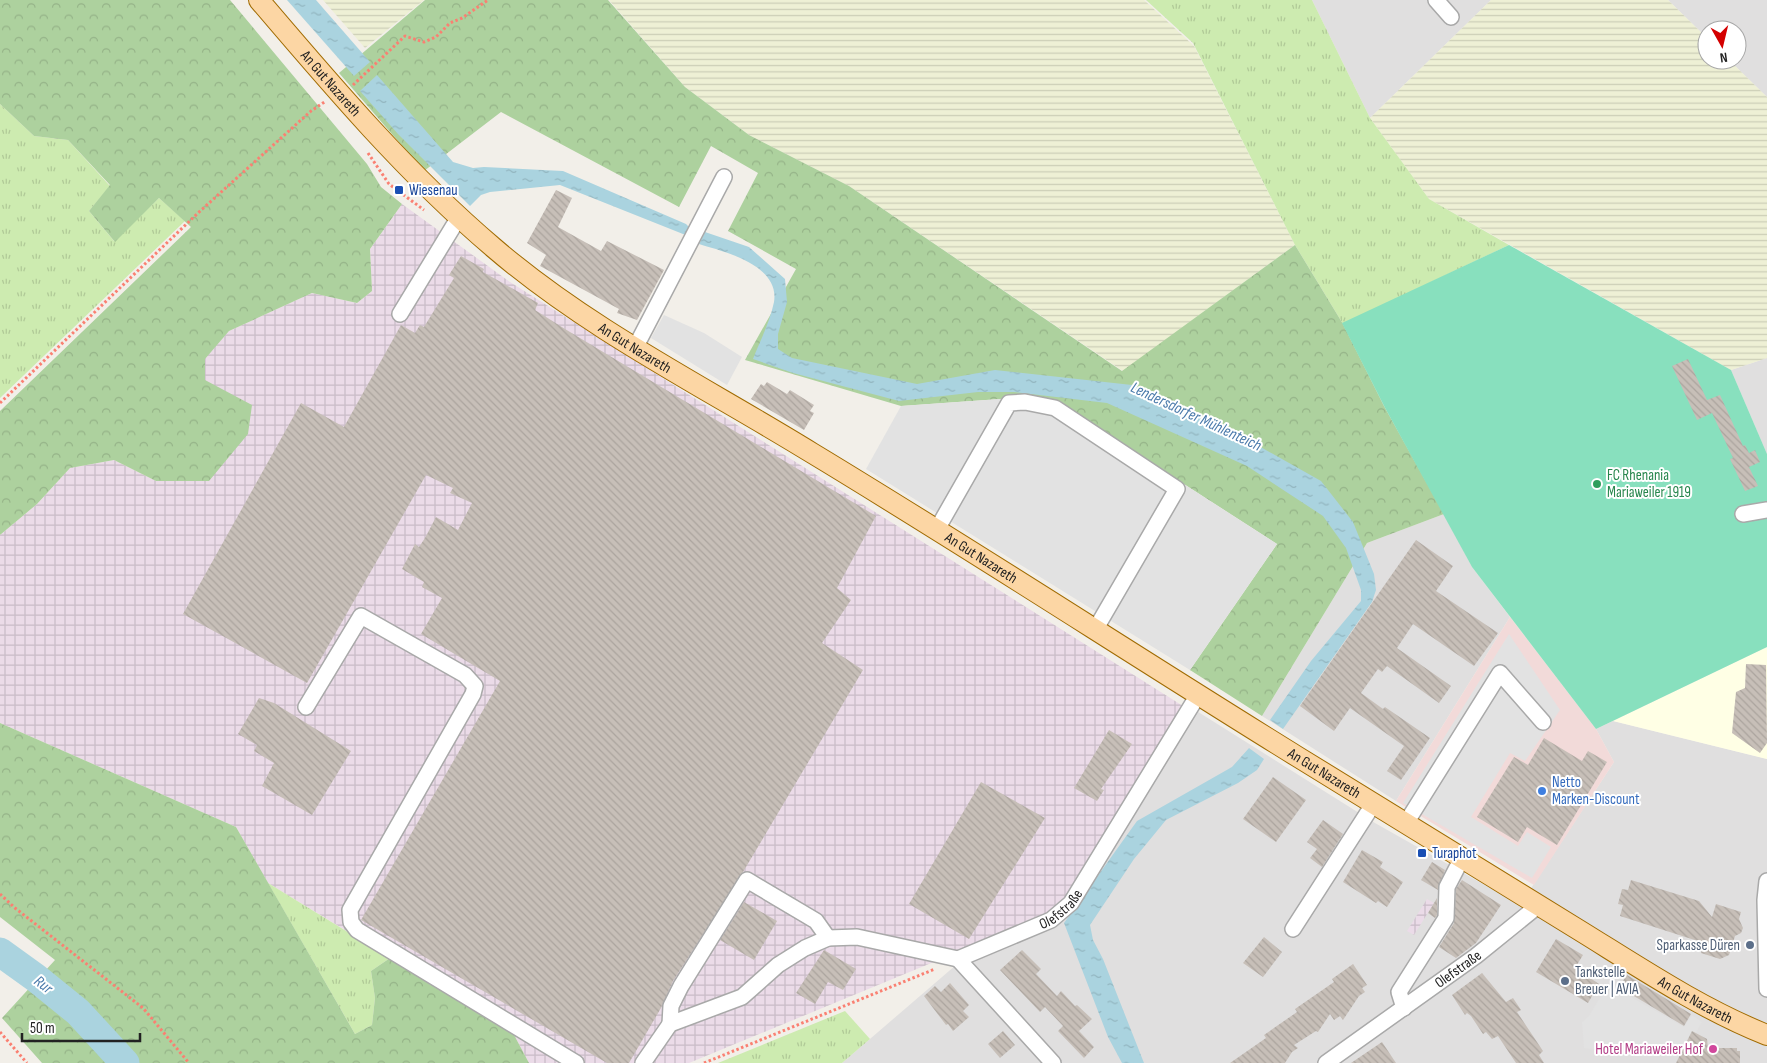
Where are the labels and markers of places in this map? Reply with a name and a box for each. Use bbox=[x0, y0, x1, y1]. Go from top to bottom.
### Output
place label: Wiesenau bbox=[409, 181, 457, 200]
marker: Wiesenau bbox=[393, 184, 405, 196]
place label: FC Rhenania Mariaweiler 1919 bbox=[1607, 466, 1691, 502]
marker: FC Rhenania Mariaweiler 1919 bbox=[1591, 478, 1603, 490]
place label: Netto Marken-Discount bbox=[1552, 773, 1640, 809]
marker: Netto Marken-Discount bbox=[1536, 785, 1548, 797]
place label: Turaphot bbox=[1432, 844, 1477, 863]
marker: Turaphot bbox=[1416, 847, 1428, 859]
place label: Sparkasse Düren bbox=[1657, 936, 1740, 955]
marker: Sparkasse Düren bbox=[1744, 939, 1756, 951]
place label: Tankstelle Breuer | AVIA bbox=[1575, 963, 1639, 999]
marker: Tankstelle Breuer | AVIA bbox=[1559, 975, 1571, 987]
place label: Hotel Mariaweiler Hof bbox=[1595, 1040, 1704, 1059]
marker: Hotel Mariaweiler Hof bbox=[1707, 1043, 1719, 1055]

